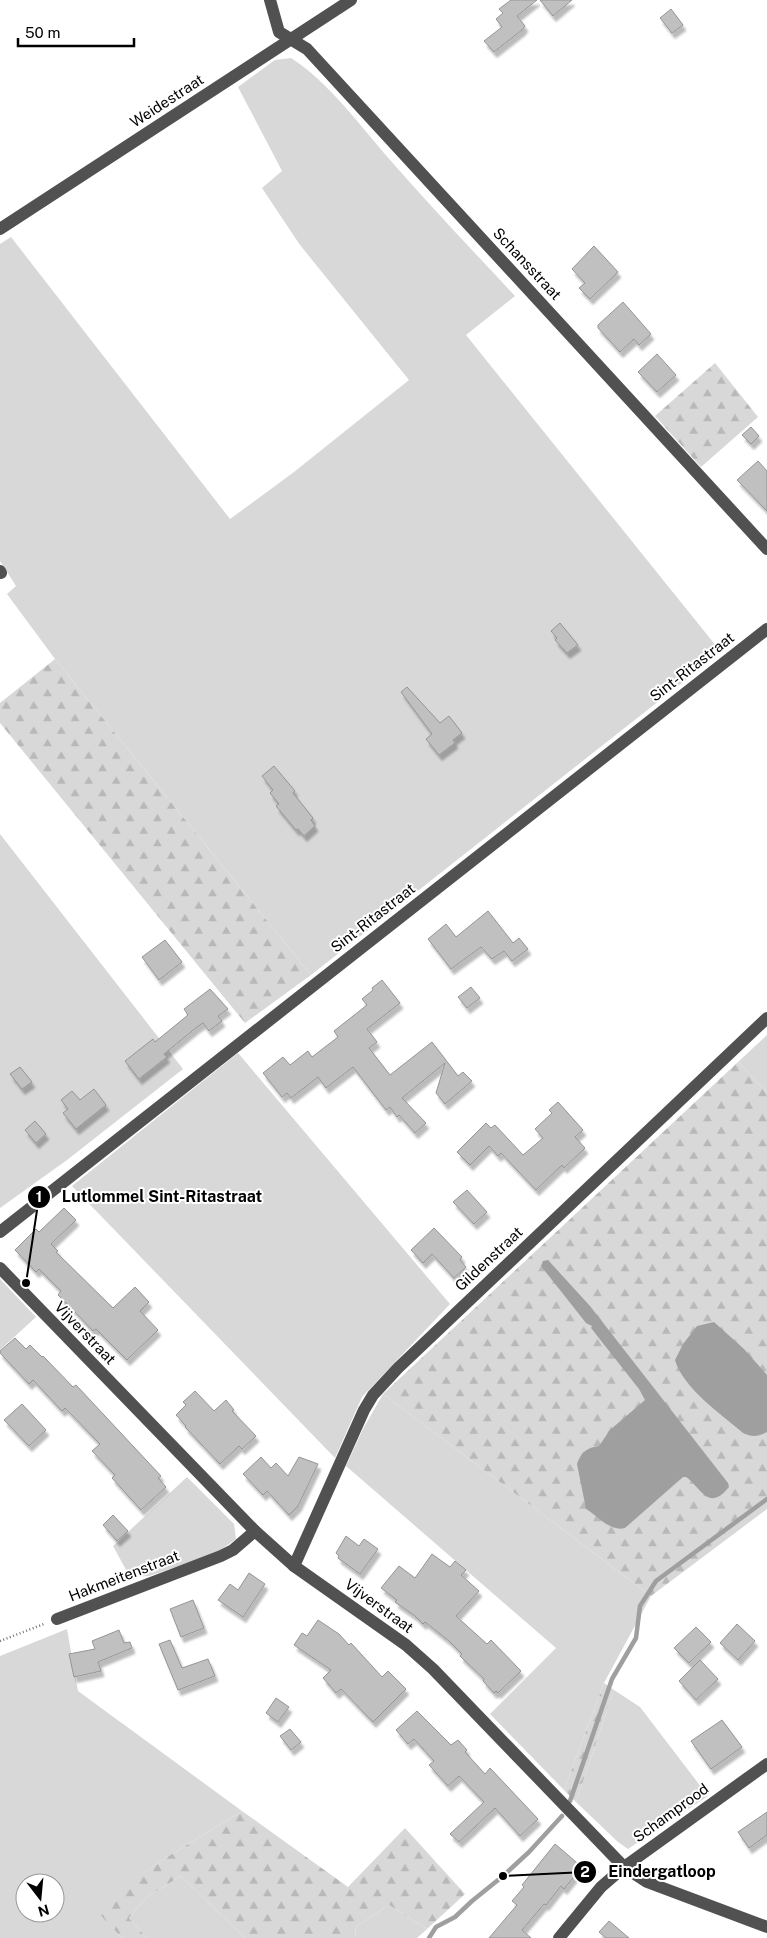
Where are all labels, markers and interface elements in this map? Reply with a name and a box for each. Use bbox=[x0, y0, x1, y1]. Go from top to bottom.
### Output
scale bar bbox=[18, 15, 134, 47]
text: 50 m bbox=[25, 24, 60, 41]
street label: Weidestraat bbox=[127, 70, 207, 131]
street label: Schansstraat bbox=[490, 224, 565, 303]
street label: Sint-Ritastraat bbox=[646, 628, 737, 705]
street label: Sint-Ritastraat bbox=[327, 879, 418, 956]
callout: Lutlommel Sint-Ritastraat bbox=[27, 1181, 272, 1212]
text: Lutlommel Sint-Ritastraat bbox=[62, 1187, 263, 1206]
text: 1 bbox=[36, 1188, 42, 1205]
street label: Gildenstraat bbox=[451, 1223, 526, 1294]
street label: Vijverstraat bbox=[51, 1298, 120, 1368]
street label: Hakmeitenstraat bbox=[66, 1547, 182, 1604]
street label: Vijverstraat bbox=[342, 1575, 417, 1636]
street label: Schamprood bbox=[630, 1780, 712, 1846]
callout: Eindergatloop bbox=[573, 1856, 725, 1887]
text: Eindergatloop bbox=[608, 1862, 716, 1881]
text: 2 bbox=[580, 1863, 590, 1880]
north arrow bbox=[15, 1873, 65, 1923]
text: N bbox=[36, 1901, 51, 1920]

